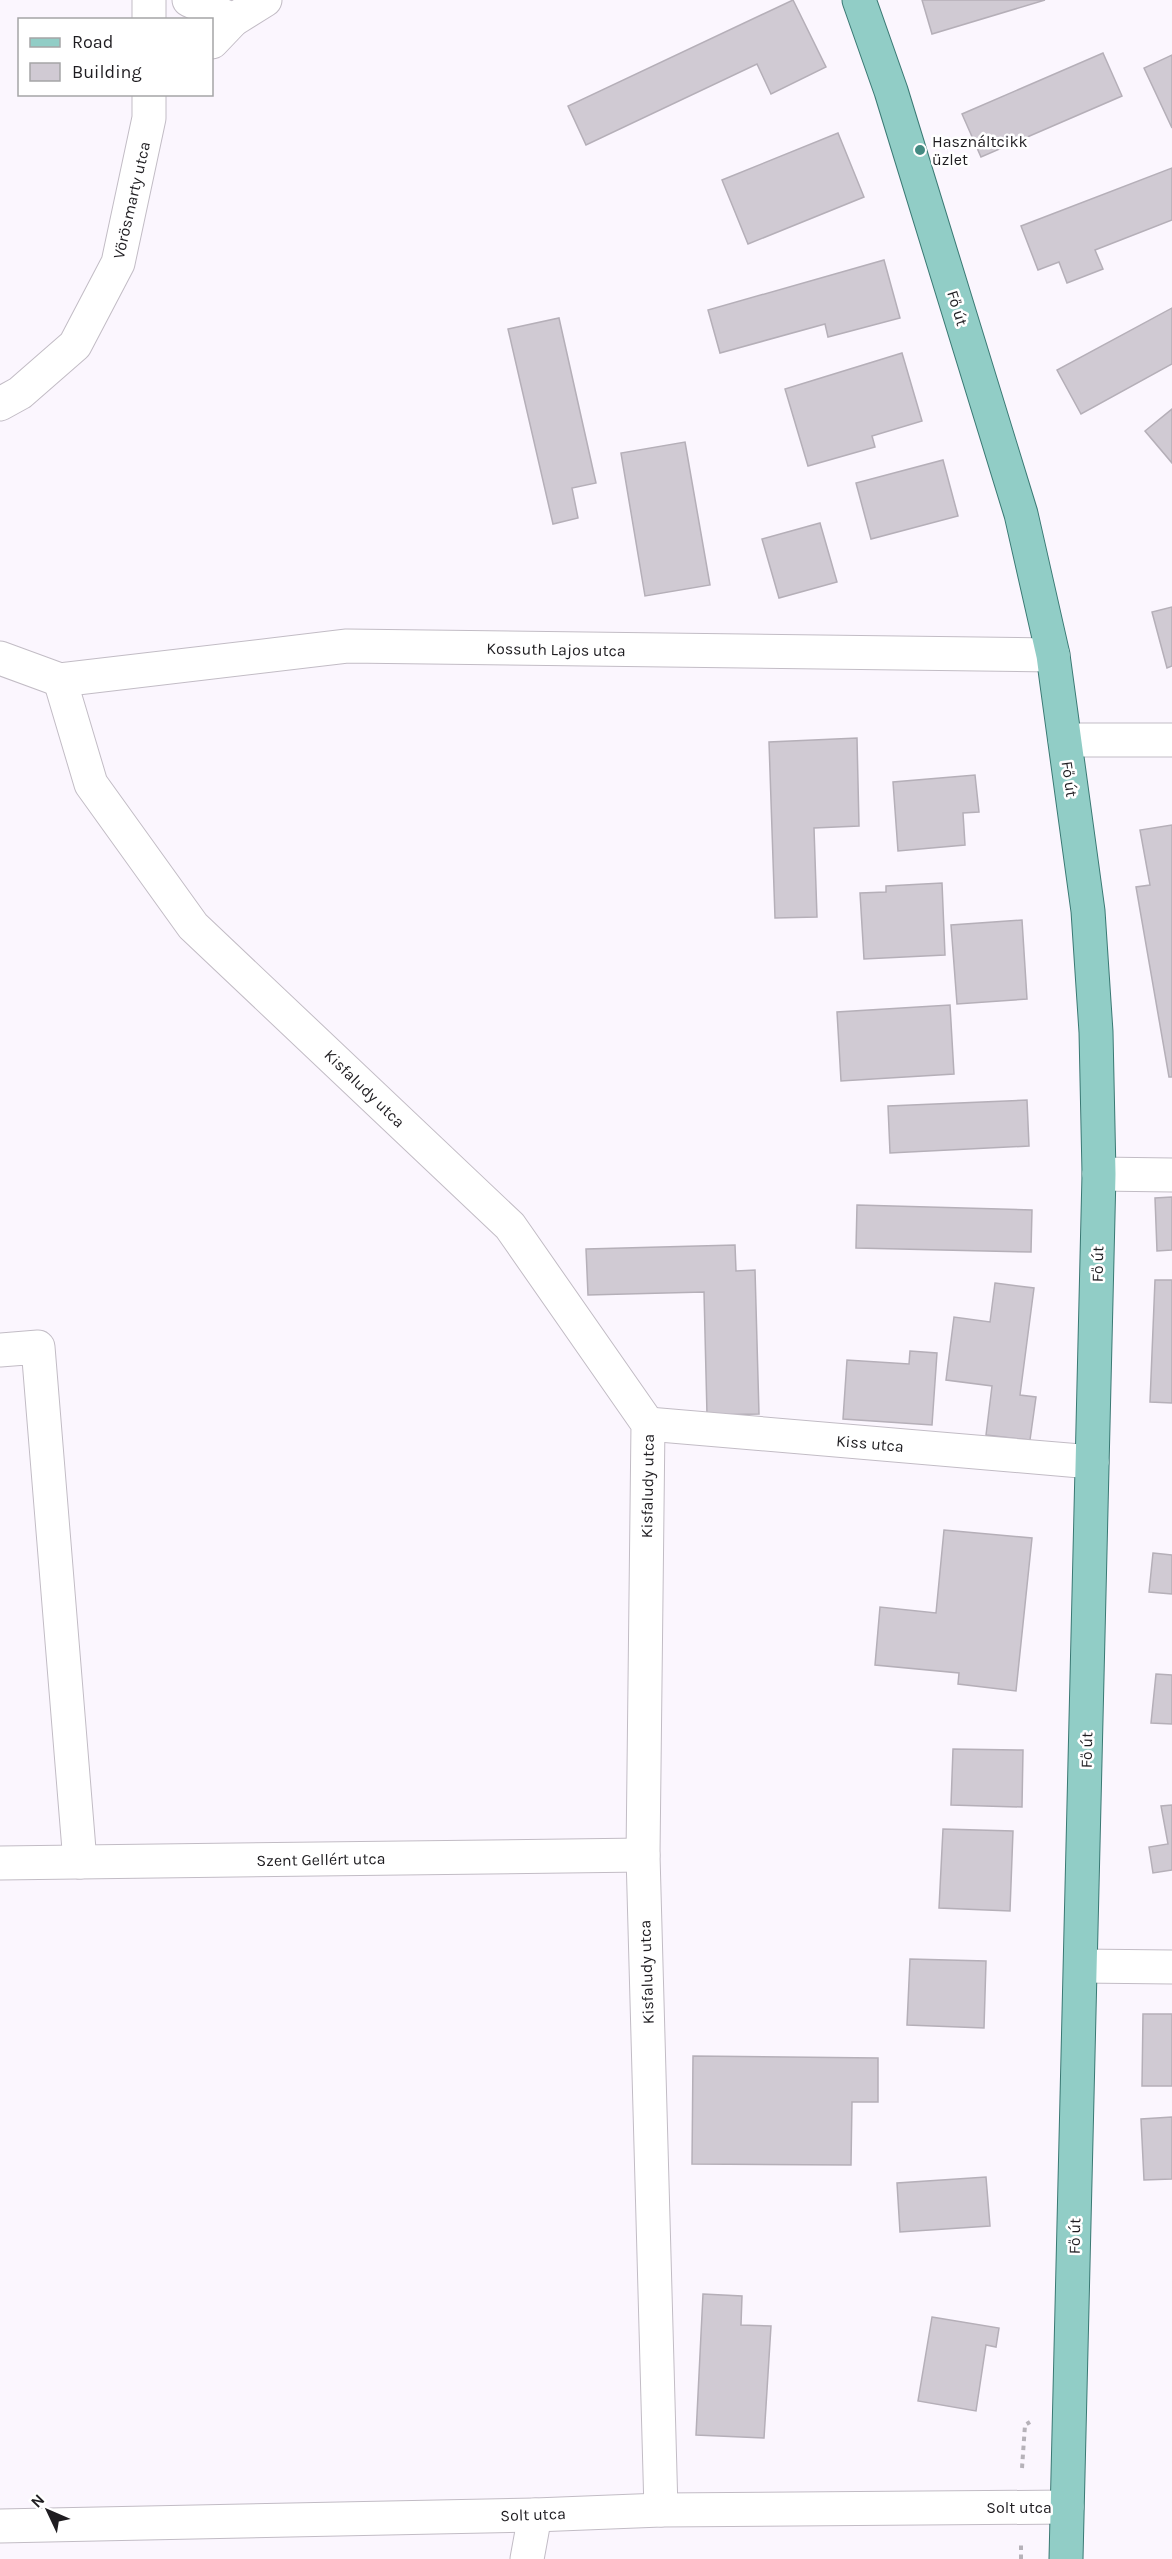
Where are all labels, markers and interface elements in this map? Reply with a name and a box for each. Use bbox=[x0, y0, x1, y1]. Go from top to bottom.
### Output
legend bbox=[18, 18, 213, 96]
text: Road bbox=[72, 31, 113, 53]
text: Building bbox=[72, 61, 142, 83]
place label: Használtcikk üzlet bbox=[932, 132, 1028, 169]
street label: Vörösmarty utca bbox=[109, 140, 154, 261]
marker: Használtcikk üzlet bbox=[913, 143, 927, 157]
street label: Fő út bbox=[943, 288, 972, 328]
street label: Kossuth Lajos utca bbox=[486, 639, 626, 660]
street label: Fő út bbox=[1058, 760, 1081, 798]
street label: Kisfaludy utca bbox=[321, 1045, 409, 1131]
street label: Fő út bbox=[1088, 1246, 1107, 1282]
street label: Kiss utca bbox=[835, 1431, 905, 1456]
street label: Kisfaludy utca bbox=[637, 1434, 658, 1538]
street label: Fő út bbox=[1077, 1732, 1096, 1768]
street label: Szent Gellért utca bbox=[256, 1849, 386, 1870]
street label: Kisfaludy utca bbox=[635, 1919, 658, 2024]
street label: Fő út bbox=[1065, 2218, 1084, 2254]
north arrow bbox=[18, 2481, 78, 2541]
text: N bbox=[27, 2490, 48, 2512]
street label: Solt utca bbox=[986, 2498, 1052, 2517]
street label: Solt utca bbox=[500, 2504, 566, 2525]

